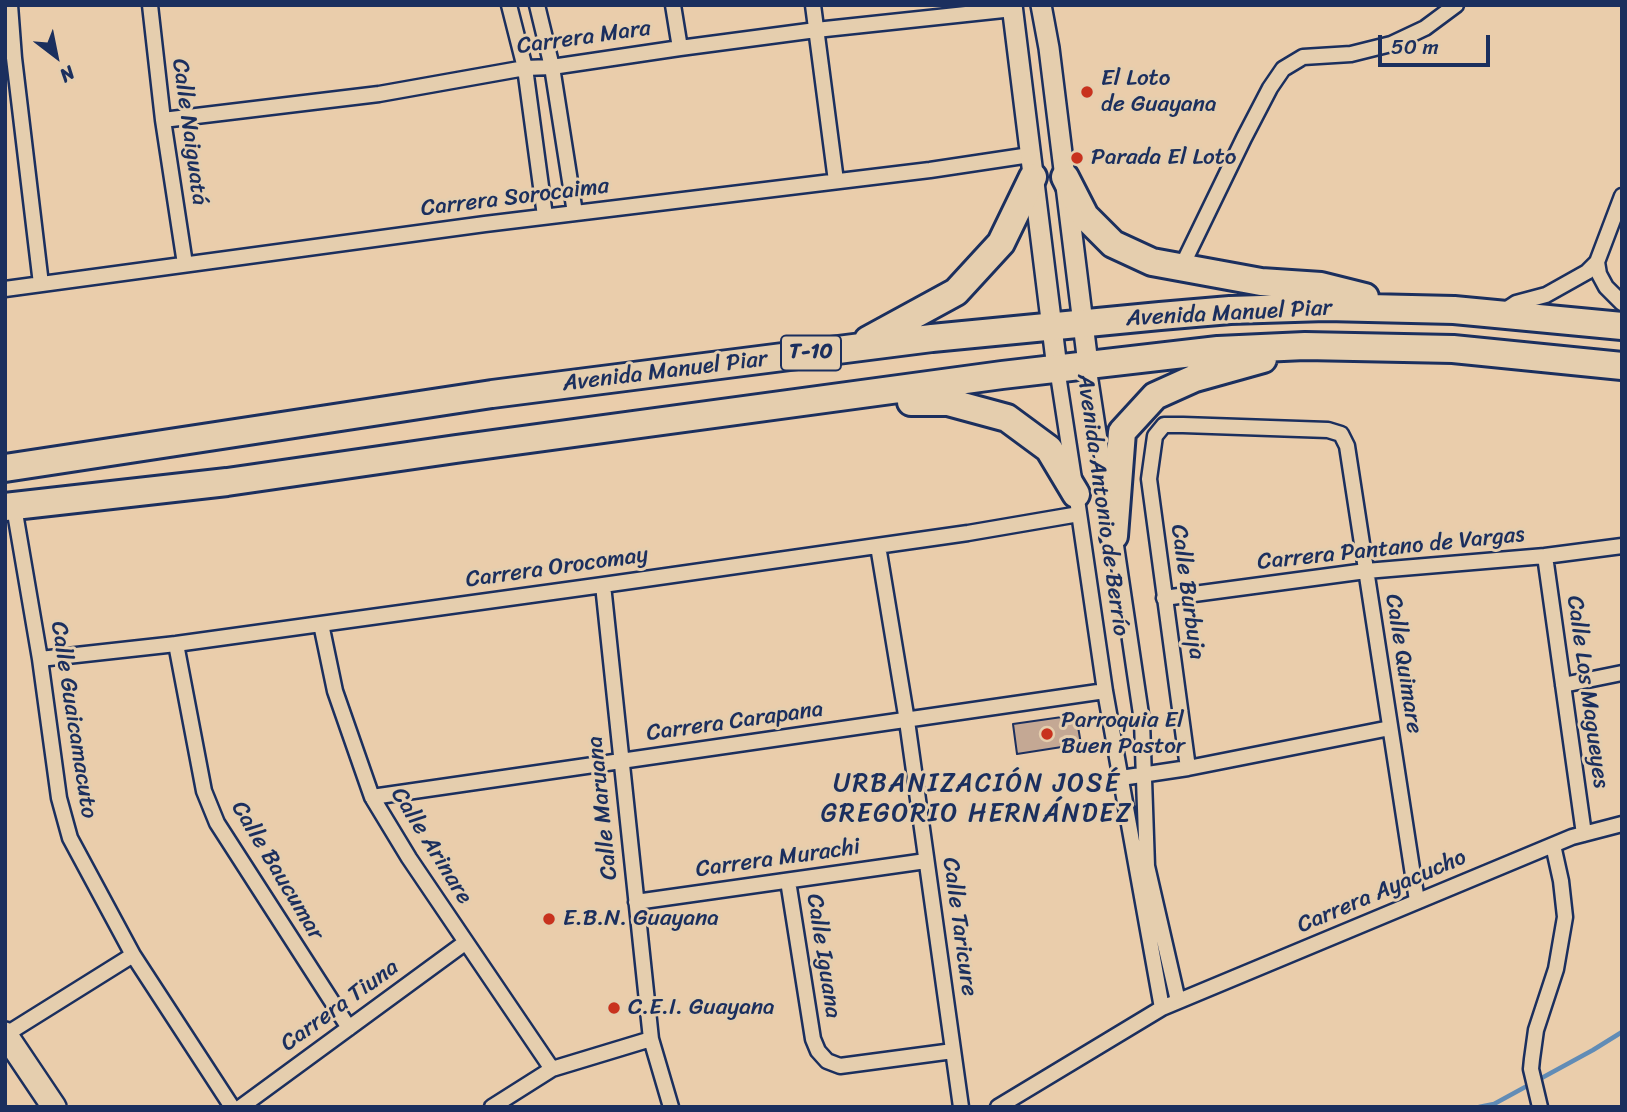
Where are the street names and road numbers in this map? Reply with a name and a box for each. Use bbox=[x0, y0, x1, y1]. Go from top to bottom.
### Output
street label: Carrera Mara bbox=[515, 15, 653, 61]
street label: Calle Naiguatá bbox=[165, 57, 213, 207]
street label: Carrera Sorocaima bbox=[419, 173, 611, 223]
street label: Avenida Manuel Piar bbox=[1125, 295, 1333, 333]
road number: T-10 bbox=[781, 336, 841, 370]
street label: Avenida Manuel Piar bbox=[561, 346, 769, 398]
street label: Avenida Antonio de Berrío bbox=[1070, 372, 1134, 638]
street label: Carrera Pantano de Vargas bbox=[1256, 521, 1526, 577]
street label: Calle Burbuja bbox=[1164, 523, 1210, 661]
street label: Carrera Orocomay bbox=[464, 542, 650, 594]
street label: Calle Quimare bbox=[1378, 592, 1428, 736]
street label: Calle Los Magueyes bbox=[1560, 594, 1614, 790]
street label: Calle Guaicamacuto bbox=[44, 620, 102, 820]
street label: Carrera Carapana bbox=[645, 696, 825, 748]
street label: Calle Maruana bbox=[582, 735, 624, 881]
street label: Calle Arinare bbox=[384, 783, 478, 909]
street label: Calle Baucumar bbox=[225, 796, 329, 946]
street label: Carrera Murachi bbox=[694, 834, 862, 884]
street label: Carrera Ayacucho bbox=[1293, 844, 1471, 940]
street label: Calle Taricure bbox=[936, 856, 982, 998]
street label: Calle Iguana bbox=[800, 892, 846, 1020]
street label: Carrera Tiuna bbox=[276, 954, 404, 1058]

